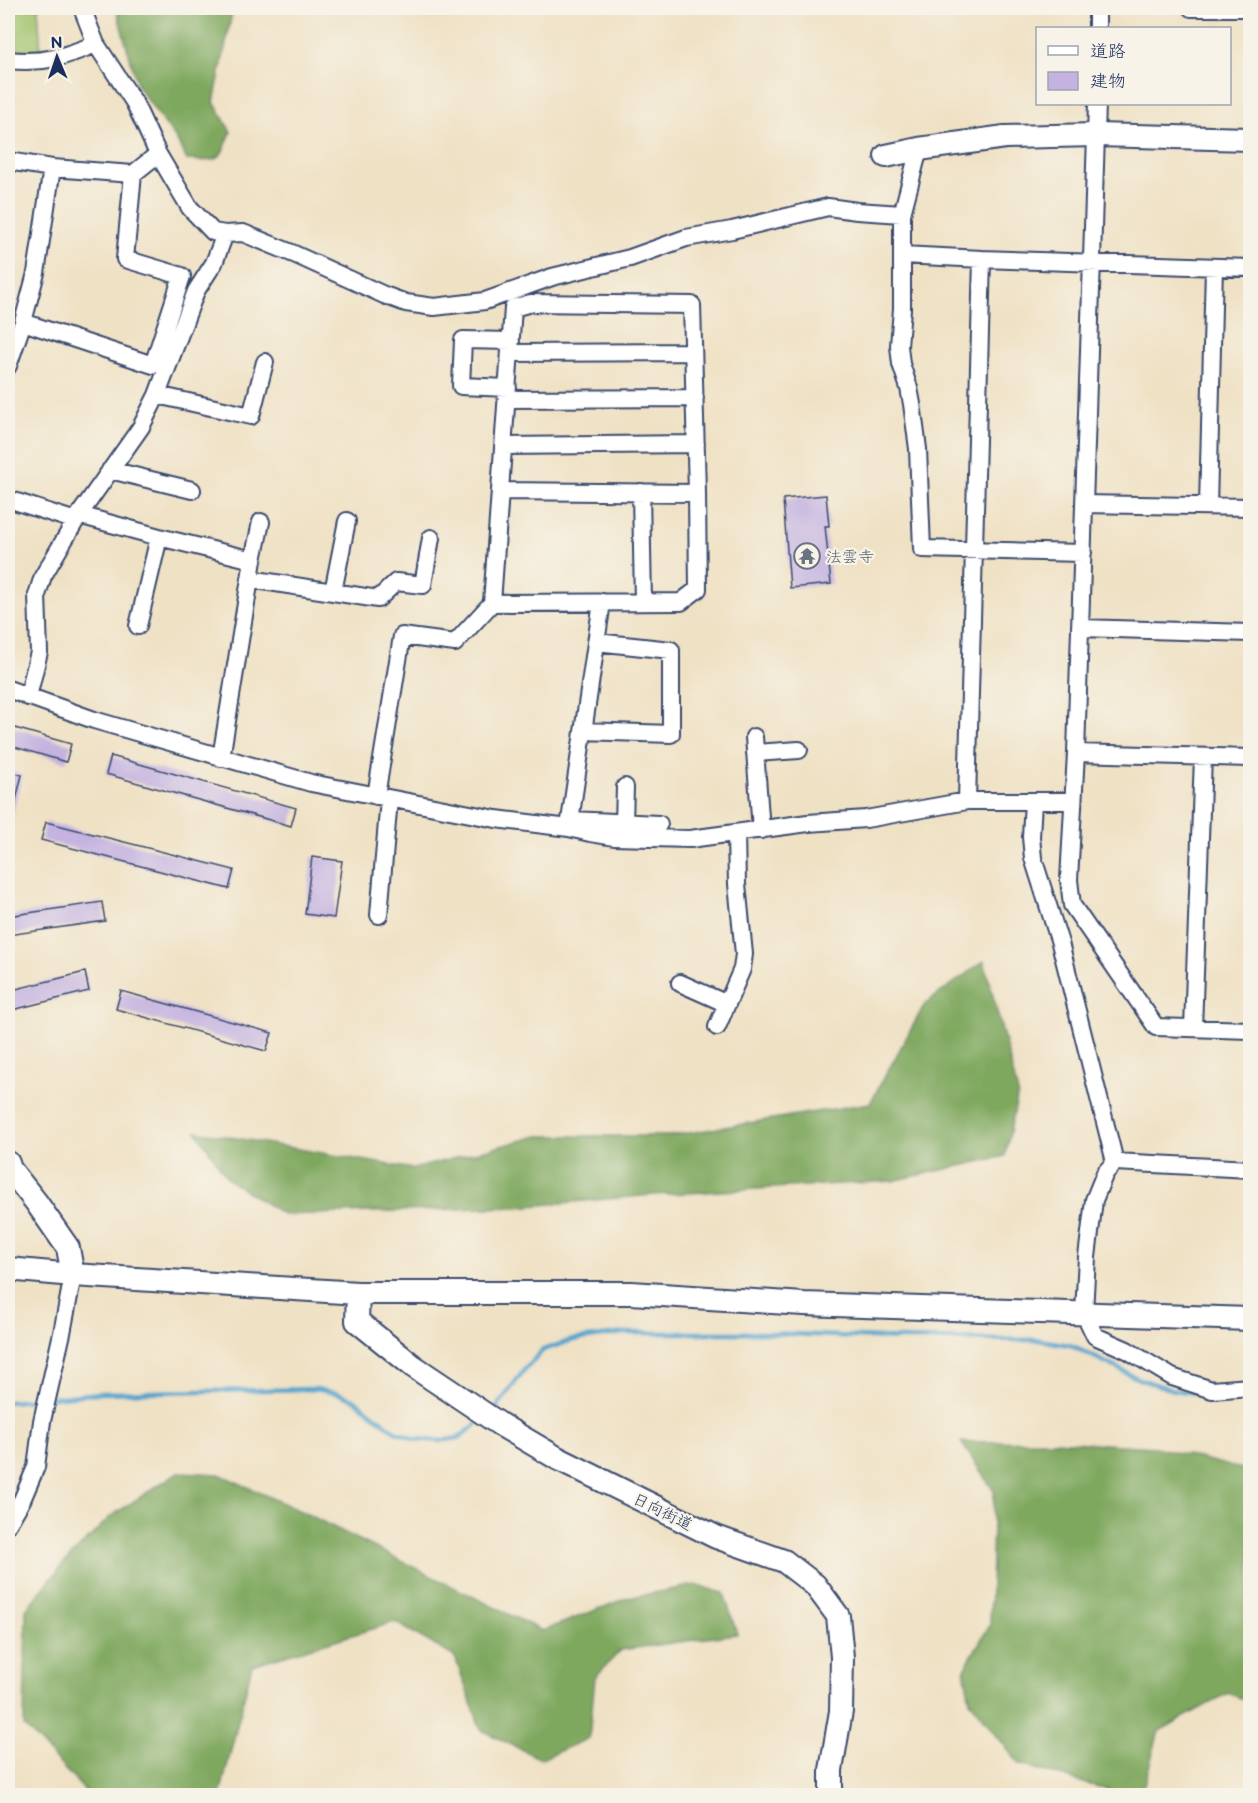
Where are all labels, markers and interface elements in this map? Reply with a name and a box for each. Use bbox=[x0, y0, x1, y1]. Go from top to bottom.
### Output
north arrow bbox=[27, 27, 87, 87]
legend bbox=[1036, 27, 1231, 105]
text: N bbox=[50, 34, 63, 53]
text: 道路 bbox=[1090, 41, 1126, 62]
text: 建物 bbox=[1090, 71, 1126, 92]
temple icon: 法雲寺 bbox=[792, 541, 822, 571]
place label: 法雲寺 bbox=[826, 548, 874, 567]
street label: 日向街道 bbox=[629, 1490, 695, 1535]

